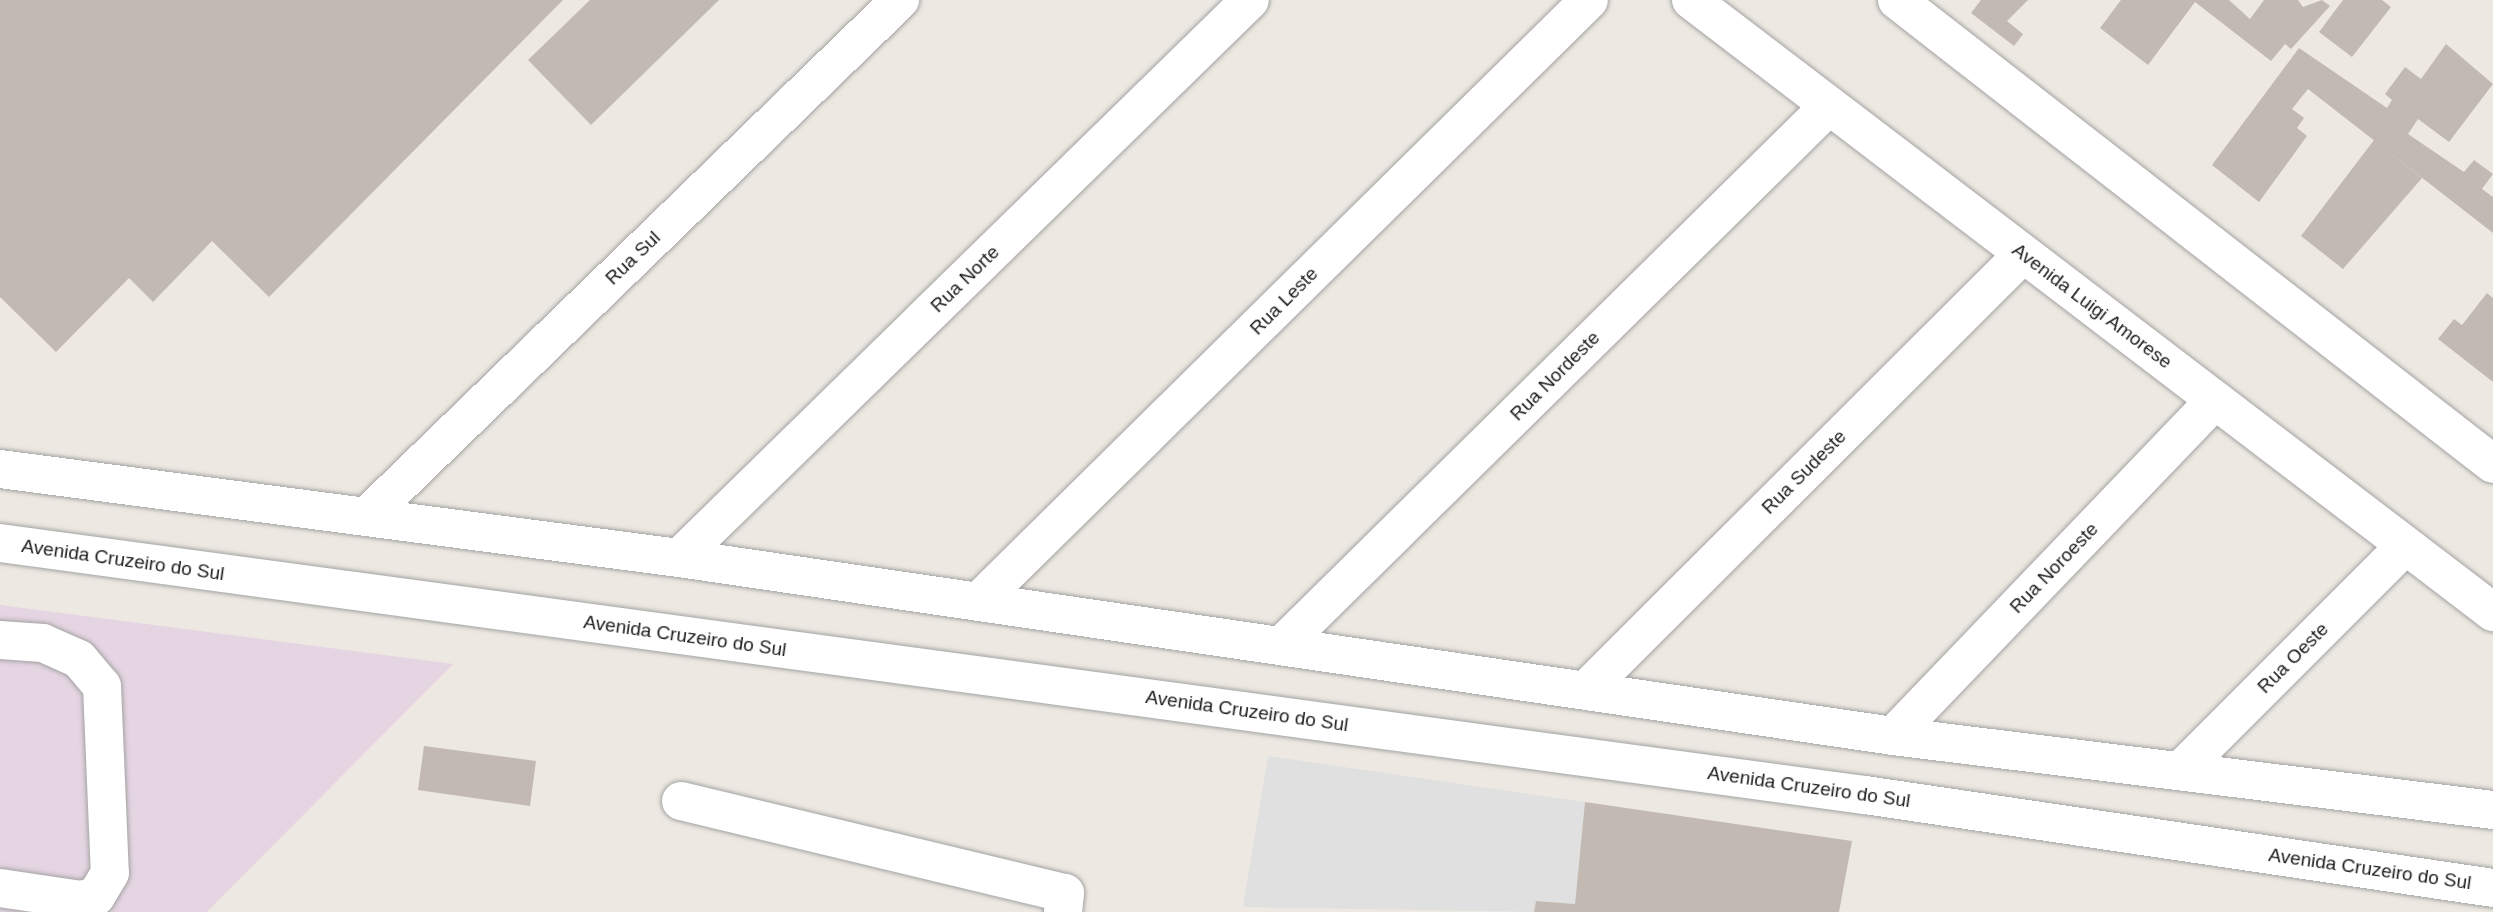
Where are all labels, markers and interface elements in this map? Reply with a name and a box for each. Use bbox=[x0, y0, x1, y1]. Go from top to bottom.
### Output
street label: Rua Sul bbox=[601, 226, 665, 290]
street label: Avenida Luigi Amorese bbox=[2007, 238, 2177, 374]
street label: Rua Norte bbox=[926, 241, 1004, 317]
street label: Rua Leste bbox=[1245, 262, 1323, 340]
street label: Rua Nordeste bbox=[1505, 326, 1605, 426]
street label: Rua Sudeste bbox=[1757, 425, 1851, 519]
street label: Rua Noroeste bbox=[2005, 518, 2103, 618]
street label: Avenida Cruzeiro do Sul bbox=[20, 534, 226, 586]
street label: Avenida Cruzeiro do Sul bbox=[582, 610, 788, 662]
street label: Rua Oeste bbox=[2253, 618, 2333, 698]
street label: Avenida Cruzeiro do Sul bbox=[1144, 685, 1350, 737]
street label: Avenida Cruzeiro do Sul bbox=[1706, 761, 1912, 813]
street label: Avenida Cruzeiro do Sul bbox=[2267, 843, 2473, 895]

